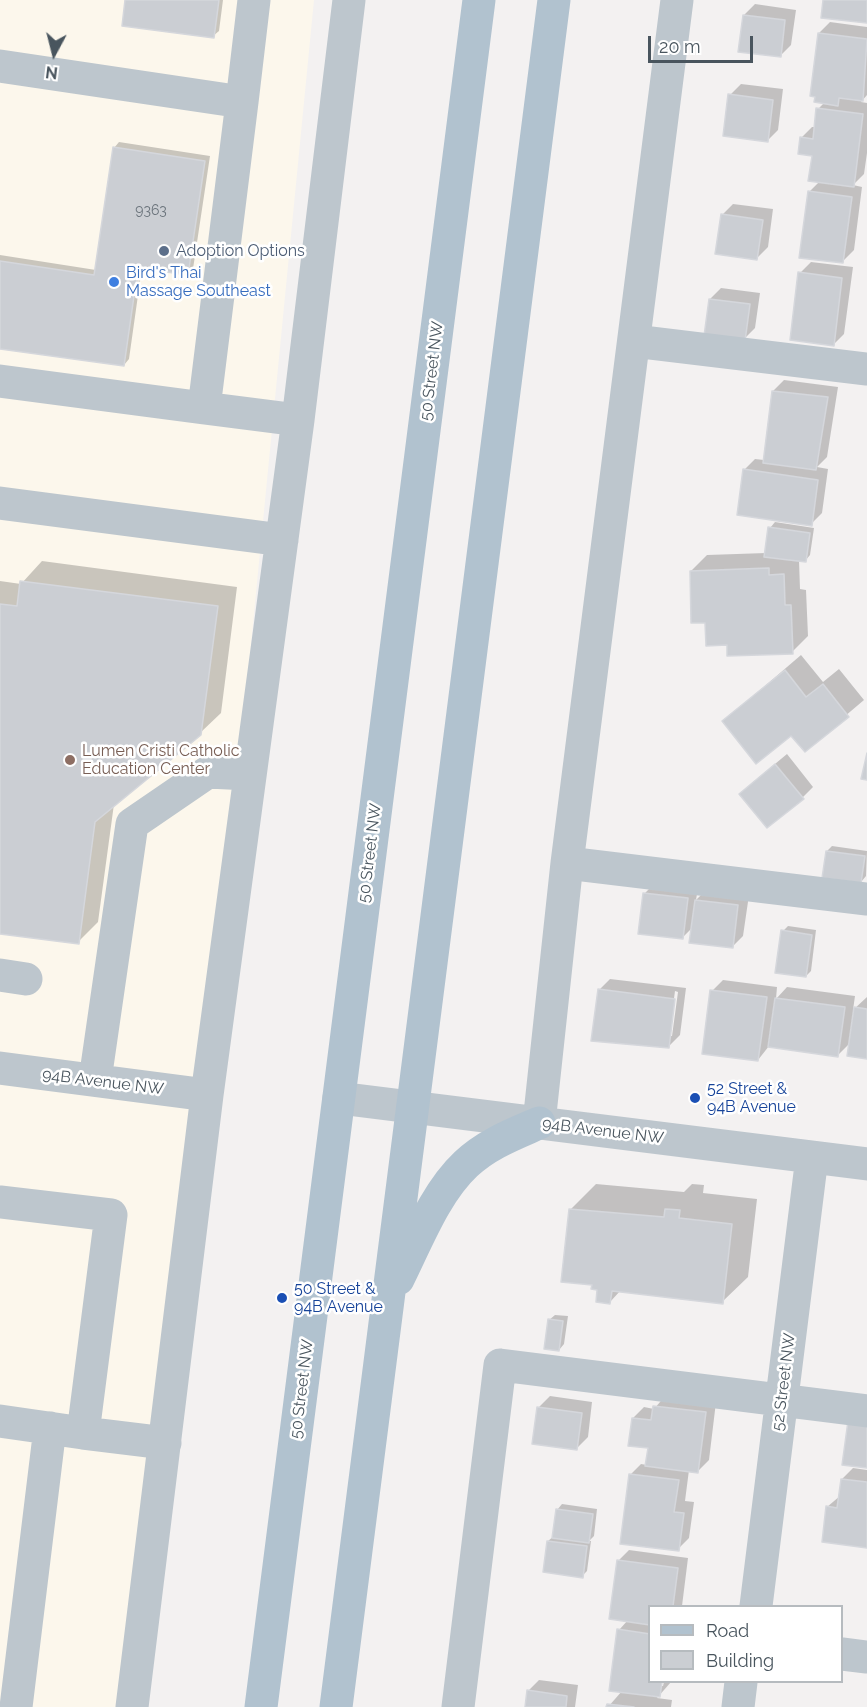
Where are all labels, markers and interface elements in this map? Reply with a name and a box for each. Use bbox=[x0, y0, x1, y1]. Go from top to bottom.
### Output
north arrow bbox=[24, 24, 84, 84]
scale bar bbox=[651, 24, 756, 62]
text: 20 m bbox=[659, 36, 701, 57]
text: N bbox=[45, 62, 59, 83]
house number: 9363 bbox=[135, 203, 167, 219]
place label: Adoption Options bbox=[176, 241, 305, 261]
marker: Adoption Options bbox=[157, 244, 171, 258]
place label: Bird's Thai Massage Southeast bbox=[126, 263, 271, 301]
marker: Bird's Thai Massage Southeast bbox=[107, 275, 121, 289]
street label: 50 Street NW bbox=[416, 320, 448, 422]
place label: Lumen Cristi Catholic Education Center bbox=[82, 741, 240, 779]
marker: Lumen Cristi Catholic Education Center bbox=[63, 753, 77, 767]
street label: 50 Street NW bbox=[354, 802, 386, 904]
street label: 94B Avenue NW bbox=[41, 1065, 165, 1099]
place label: 52 Street & 94B Avenue bbox=[707, 1079, 796, 1117]
marker: 52 Street & 94B Avenue bbox=[688, 1091, 702, 1105]
street label: 94B Avenue NW bbox=[541, 1114, 665, 1148]
place label: 50 Street & 94B Avenue bbox=[294, 1279, 383, 1317]
marker: 50 Street & 94B Avenue bbox=[275, 1291, 289, 1305]
street label: 52 Street NW bbox=[768, 1332, 800, 1432]
street label: 50 Street NW bbox=[286, 1338, 318, 1440]
legend bbox=[648, 1605, 843, 1683]
text: Road bbox=[706, 1620, 749, 1641]
text: Building bbox=[706, 1650, 774, 1671]

